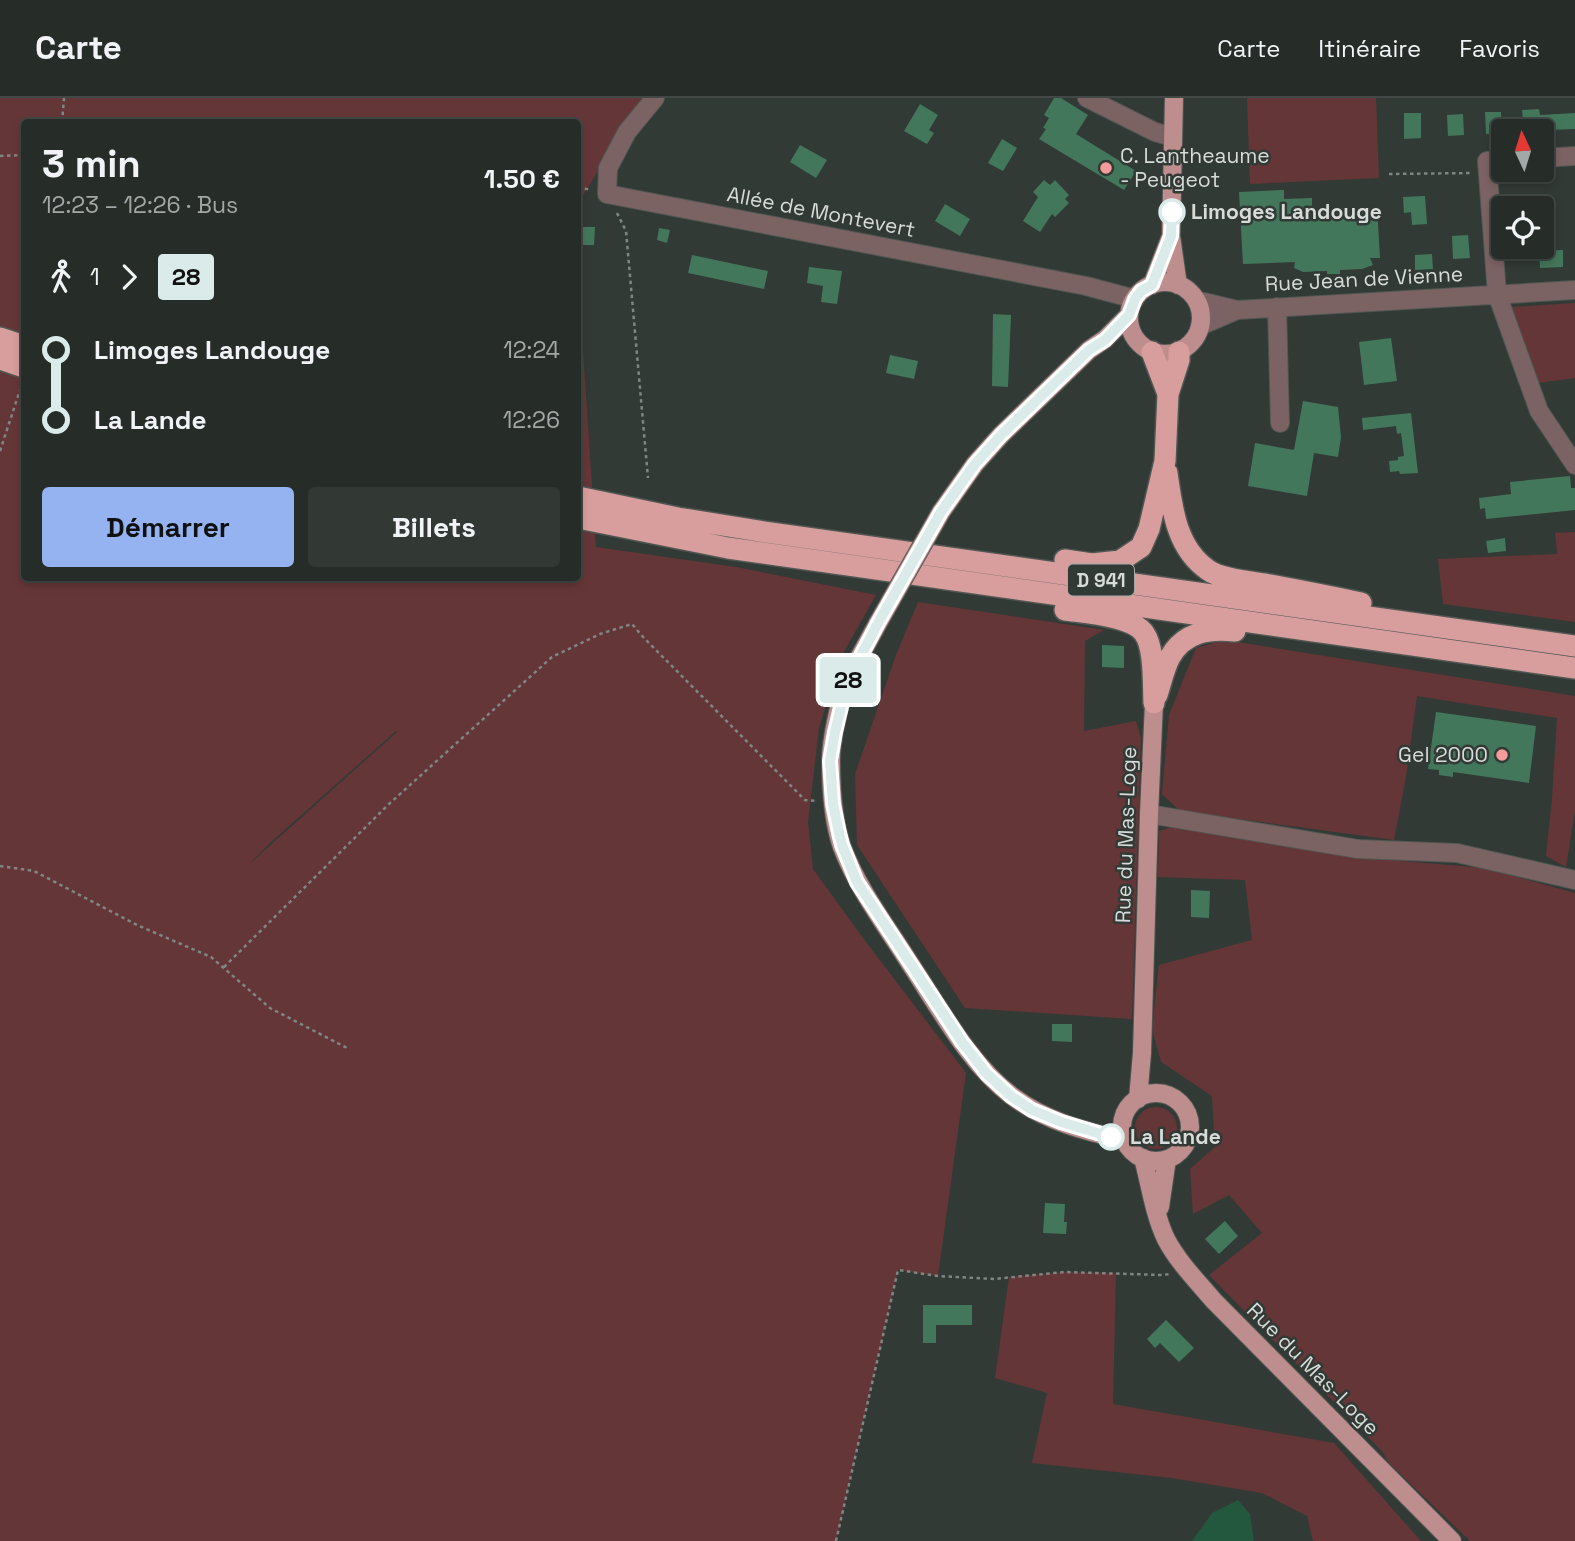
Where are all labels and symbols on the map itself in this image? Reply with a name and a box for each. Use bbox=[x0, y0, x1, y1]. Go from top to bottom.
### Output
north arrow bbox=[1491, 119, 1554, 182]
place label: C. Lantheaume - Peugeot bbox=[1120, 142, 1270, 193]
marker: C. Lantheaume - Peugeot bbox=[1098, 160, 1114, 176]
street label: Allée de Montevert bbox=[725, 180, 917, 243]
place label: Limoges Landouge bbox=[1191, 198, 1382, 225]
marker: Limoges Landouge bbox=[1159, 199, 1185, 225]
street label: Rue Jean de Vienne bbox=[1264, 260, 1464, 297]
road number: D 941 bbox=[1068, 565, 1134, 596]
line badge: 28 bbox=[816, 657, 880, 703]
place label: Gel 2000 bbox=[1398, 741, 1488, 768]
street label: Rue du Mas-Loge bbox=[1109, 746, 1142, 924]
marker: Gel 2000 bbox=[1494, 747, 1510, 763]
place label: La Lande bbox=[1130, 1123, 1221, 1150]
marker: La Lande bbox=[1098, 1124, 1124, 1150]
street label: Rue du Mas-Loge bbox=[1241, 1297, 1385, 1441]

